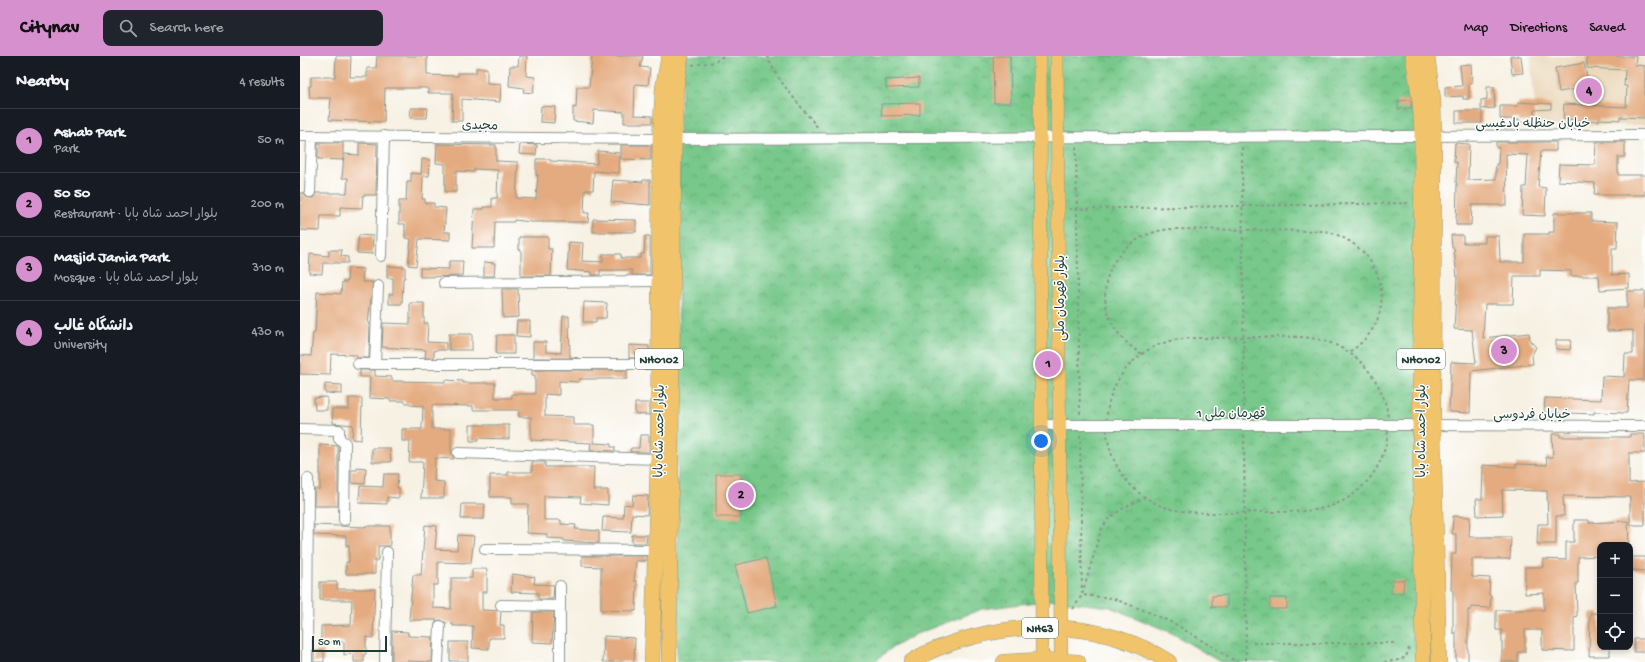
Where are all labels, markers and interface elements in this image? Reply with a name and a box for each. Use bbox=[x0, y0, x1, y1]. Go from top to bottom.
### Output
search box bbox=[103, 10, 383, 46]
text: Citynav bbox=[20, 17, 79, 40]
icon: search bbox=[117, 17, 139, 39]
text: Search here bbox=[149, 19, 223, 37]
text: Map bbox=[1464, 20, 1488, 37]
text: Directions bbox=[1510, 20, 1567, 37]
text: Saved bbox=[1589, 20, 1625, 37]
text: Nearby bbox=[16, 72, 69, 92]
text: 4 results bbox=[240, 75, 284, 90]
pin: 4 bbox=[1576, 76, 1602, 106]
street label: خیابان حنظله بادغیسی bbox=[1476, 117, 1590, 132]
street label: مجیدی bbox=[462, 119, 498, 134]
text: Ashab Park bbox=[54, 124, 125, 142]
text: 1 bbox=[26, 133, 32, 148]
text: 50 m bbox=[257, 133, 284, 148]
text: Park bbox=[54, 142, 79, 157]
text: 50 50 bbox=[54, 185, 90, 203]
text: 2 bbox=[26, 197, 32, 212]
text: 200 m bbox=[251, 197, 284, 212]
text: Restaurant · بلوار احمد شاه بابا bbox=[54, 207, 218, 222]
text: Masjid Jamia Park bbox=[54, 249, 169, 267]
street label: بلوار قهرمان ملی bbox=[1054, 255, 1069, 341]
text: 3 bbox=[26, 261, 32, 276]
text: 310 m bbox=[252, 261, 284, 276]
text: Mosque · بلوار احمد شاه بابا bbox=[54, 271, 199, 286]
text: دانشگاه غالب bbox=[54, 318, 133, 336]
text: 4 bbox=[26, 325, 32, 340]
text: 430 m bbox=[251, 325, 284, 340]
pin: 3 bbox=[1491, 336, 1517, 366]
text: University bbox=[54, 338, 107, 353]
road number: NH0102 bbox=[635, 349, 683, 369]
pin: 1 bbox=[1035, 349, 1061, 379]
road number: NH0102 bbox=[1397, 349, 1445, 369]
street label: بلوار احمد شاه بابا bbox=[652, 384, 669, 478]
street label: بلوار احمد شاه بابا bbox=[1415, 384, 1430, 478]
street label: قهرمان ملی 1 bbox=[1195, 407, 1266, 422]
street label: خیابان فردوسی bbox=[1493, 408, 1571, 423]
your location bbox=[1031, 431, 1051, 451]
pin: 2 bbox=[728, 480, 754, 510]
map controls bbox=[1597, 542, 1633, 650]
button: + bbox=[1597, 542, 1633, 578]
button: − bbox=[1597, 578, 1633, 614]
button: locate bbox=[1597, 614, 1633, 650]
road number: NH63 bbox=[1022, 618, 1058, 638]
scale bar bbox=[312, 634, 387, 653]
text: 50 m bbox=[318, 637, 340, 649]

